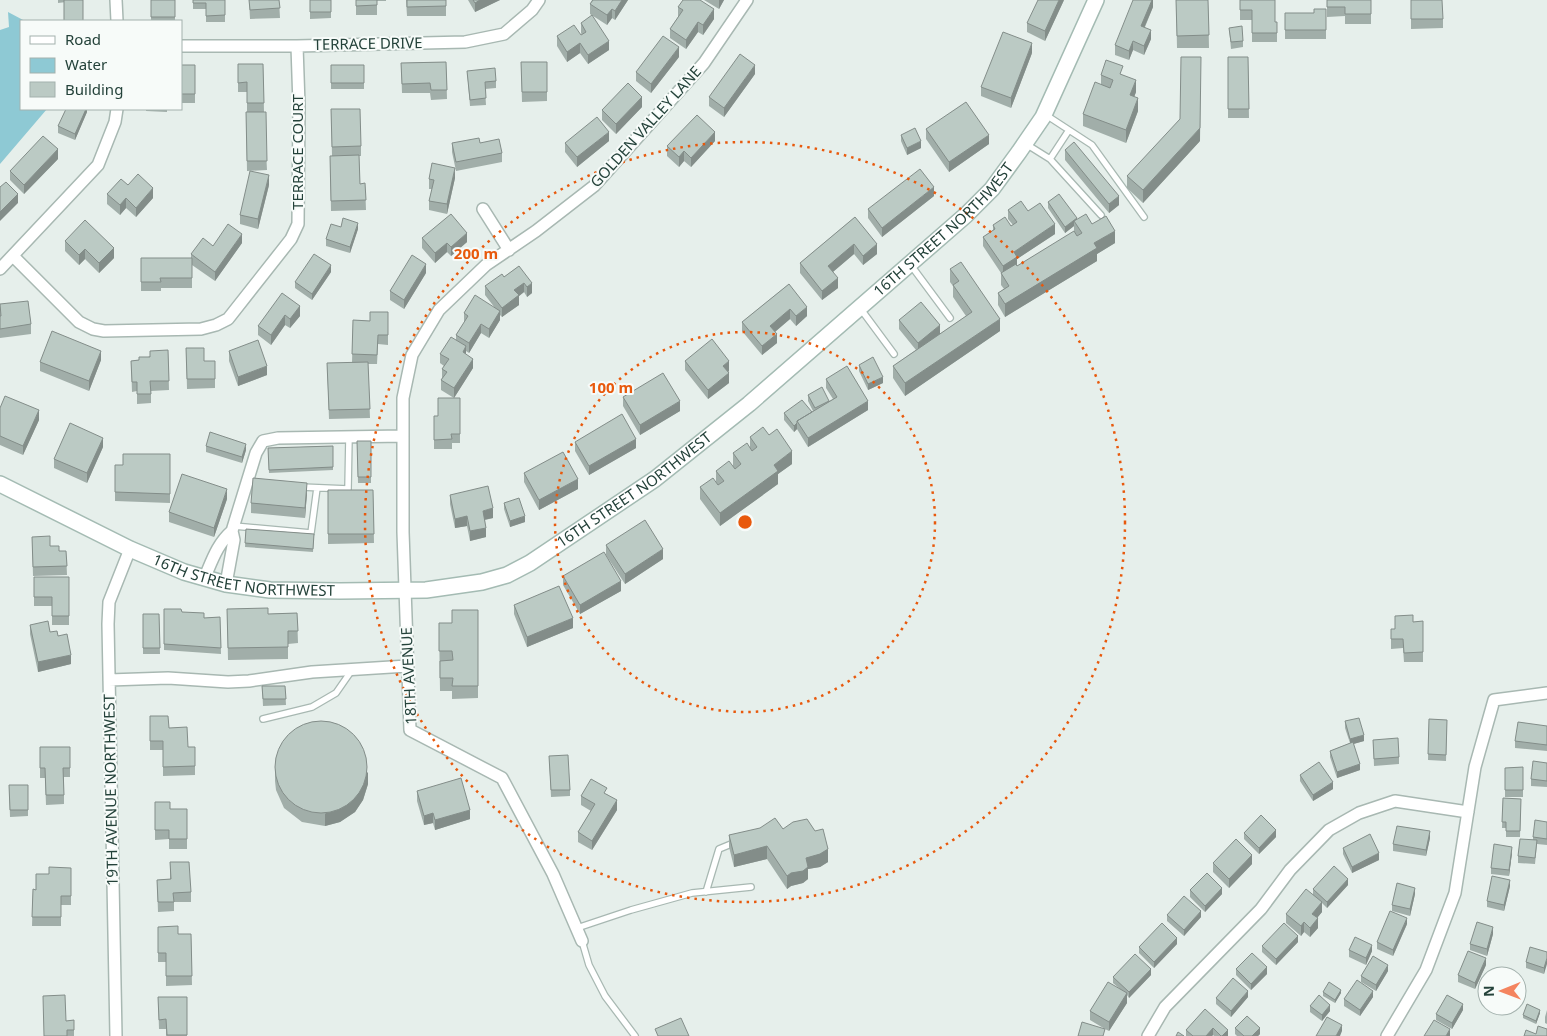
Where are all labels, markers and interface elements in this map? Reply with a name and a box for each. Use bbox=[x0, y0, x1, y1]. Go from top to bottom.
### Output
legend bbox=[20, 20, 182, 110]
text: Road bbox=[65, 29, 101, 49]
street label: TERRACE DRIVE bbox=[313, 32, 423, 54]
text: Water bbox=[65, 54, 107, 74]
street label: GOLDEN VALLEY LANE bbox=[585, 61, 705, 191]
text: Building bbox=[65, 79, 123, 99]
street label: TERRACE COURT bbox=[287, 93, 307, 210]
street label: 16TH STREET NORTHWEST bbox=[869, 158, 1017, 300]
text: 200 m bbox=[454, 243, 498, 263]
text: 100 m bbox=[589, 377, 633, 397]
street label: 16TH STREET NORTHWEST bbox=[552, 426, 716, 551]
centre of rings bbox=[736, 513, 754, 531]
street label: 16TH STREET NORTHWEST bbox=[150, 549, 336, 600]
street label: 18TH AVENUE bbox=[395, 627, 421, 725]
street label: 19TH AVENUE NORTHWEST bbox=[98, 693, 122, 886]
north arrow bbox=[1477, 966, 1527, 1016]
text: N bbox=[1479, 985, 1498, 997]

